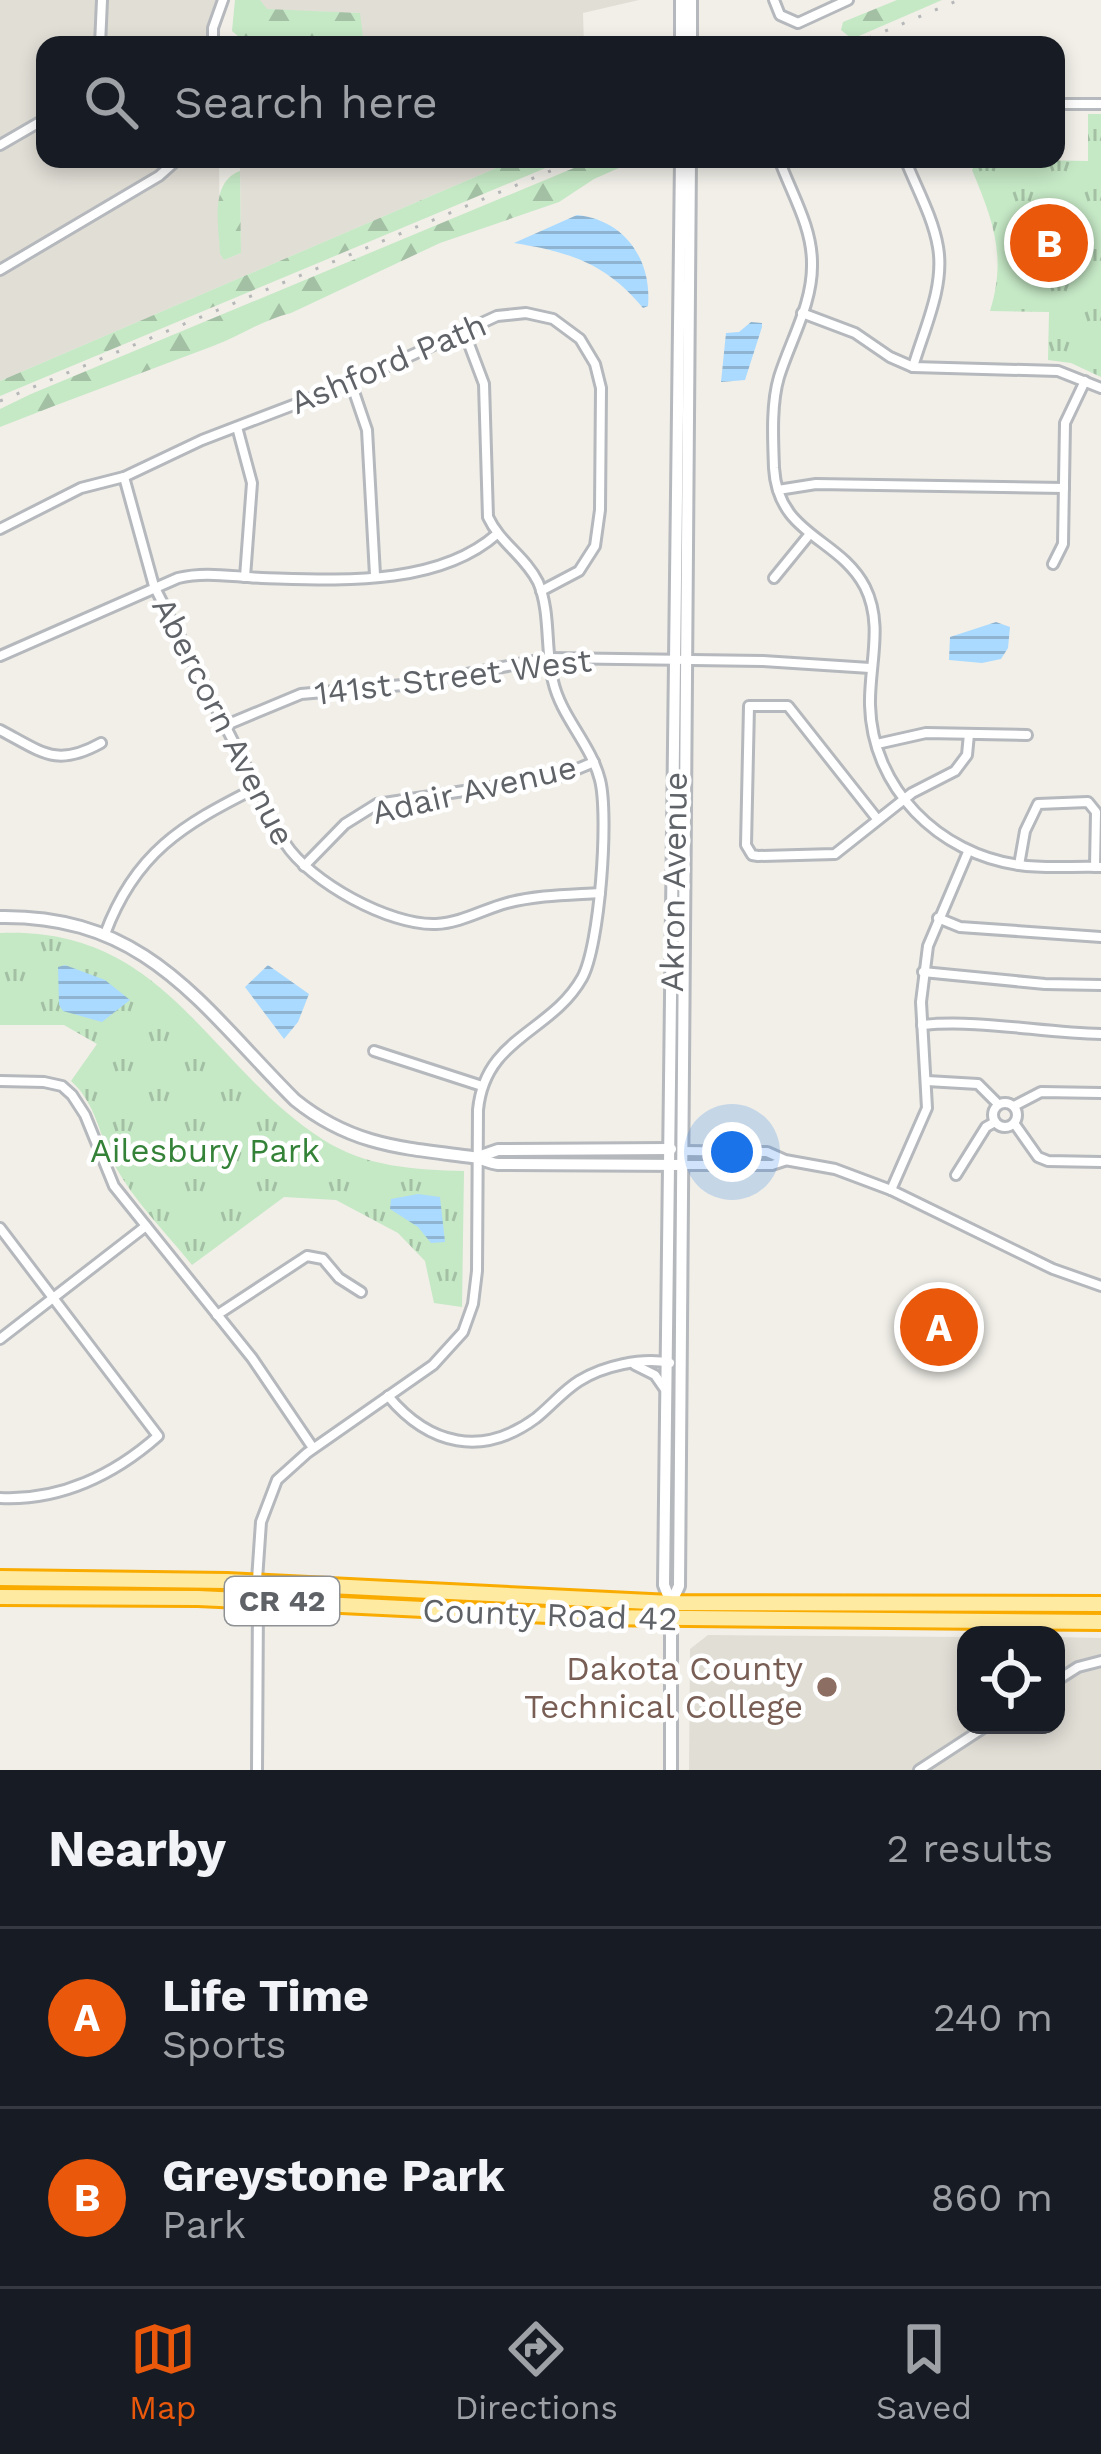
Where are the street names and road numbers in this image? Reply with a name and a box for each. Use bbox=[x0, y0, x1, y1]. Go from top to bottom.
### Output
street label: Ashford Path bbox=[284, 305, 492, 422]
street label: Abercorn Avenue bbox=[144, 591, 303, 852]
street label: 141st Street West bbox=[312, 640, 594, 713]
street label: Adair Avenue bbox=[368, 747, 580, 832]
street label: Akron Avenue bbox=[652, 772, 695, 992]
road number: CR 42 bbox=[225, 1577, 339, 1625]
street label: County Road 42 bbox=[422, 1591, 678, 1638]

